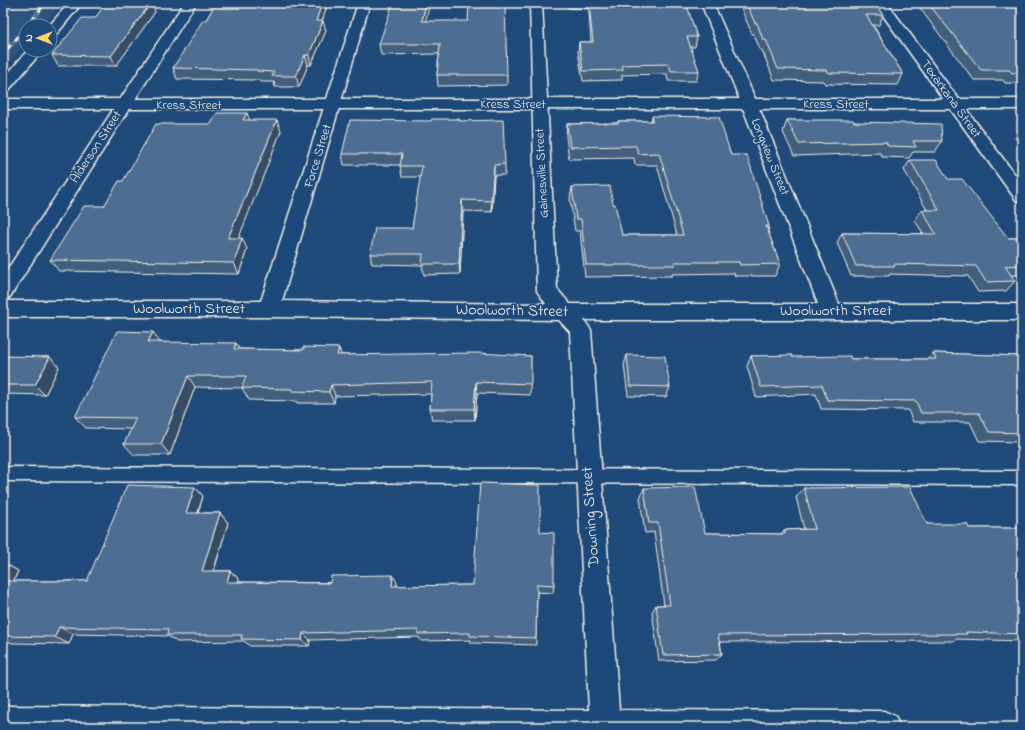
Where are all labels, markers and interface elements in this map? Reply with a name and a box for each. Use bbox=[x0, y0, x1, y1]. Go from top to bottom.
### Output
north arrow bbox=[18, 18, 58, 58]
text: N bbox=[21, 34, 37, 42]
street label: Texarkana Street bbox=[916, 56, 986, 142]
street label: Kress Street bbox=[480, 95, 546, 114]
street label: Kress Street bbox=[803, 95, 869, 114]
street label: Kress Street bbox=[156, 96, 222, 115]
street label: Alderson Street bbox=[65, 106, 127, 187]
street label: Longview Street bbox=[745, 116, 794, 199]
street label: Force Street bbox=[299, 121, 337, 191]
street label: Gainesville Street bbox=[530, 127, 554, 218]
street label: Woolworth Street bbox=[133, 297, 246, 321]
street label: Woolworth Street bbox=[456, 298, 569, 324]
street label: Woolworth Street bbox=[780, 299, 893, 323]
street label: Downing Street bbox=[575, 465, 607, 569]

